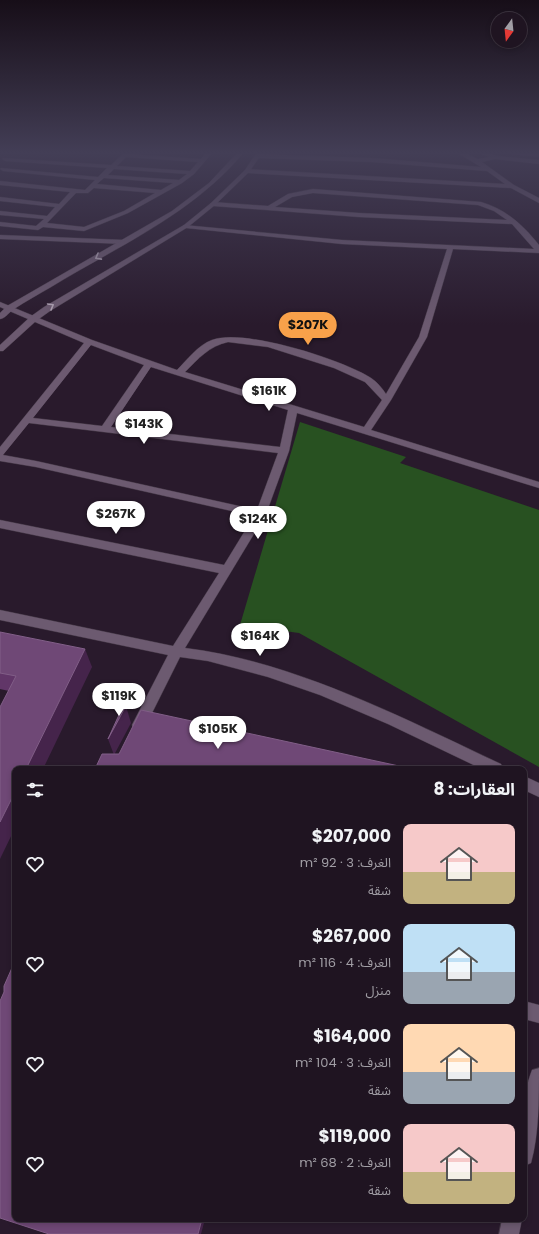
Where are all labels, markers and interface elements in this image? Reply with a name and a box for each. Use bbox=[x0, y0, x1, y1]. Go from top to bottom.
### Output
north arrow bbox=[491, 12, 527, 48]
map controls bbox=[491, 12, 527, 48]
one-way arrow bbox=[95, 253, 102, 260]
one-way arrow bbox=[47, 304, 54, 311]
pin: $207K bbox=[280, 312, 336, 346]
text: $207K bbox=[288, 315, 328, 334]
pin: $161K bbox=[241, 378, 297, 412]
text: $161K bbox=[251, 381, 287, 400]
pin: $143K bbox=[116, 411, 172, 445]
text: $143K bbox=[124, 414, 164, 433]
pin: $267K bbox=[88, 501, 144, 535]
text: $267K bbox=[96, 504, 136, 523]
pin: $124K bbox=[230, 506, 286, 540]
text: $124K bbox=[239, 509, 277, 528]
pin: $164K bbox=[232, 623, 288, 657]
text: $164K bbox=[240, 626, 280, 645]
pin: $119K bbox=[91, 683, 147, 717]
text: $119K bbox=[101, 686, 137, 705]
pin: $105K bbox=[190, 716, 246, 750]
text: $105K bbox=[198, 719, 238, 738]
text: العقارات: 8 bbox=[433, 777, 515, 801]
icon: filters bbox=[24, 779, 46, 801]
text: $207,000 bbox=[312, 824, 391, 848]
icon: home bbox=[435, 840, 483, 888]
icon: heart bbox=[24, 853, 46, 875]
text: الغرف: 3 · 92 m² bbox=[300, 853, 391, 872]
text: شقة bbox=[368, 881, 391, 900]
text: $267,000 bbox=[312, 924, 391, 948]
icon: home bbox=[435, 940, 483, 988]
icon: heart bbox=[24, 953, 46, 975]
text: الغرف: 4 · 116 m² bbox=[298, 953, 391, 972]
text: منزل bbox=[366, 981, 391, 1000]
text: $164,000 bbox=[313, 1024, 391, 1048]
icon: home bbox=[435, 1040, 483, 1088]
icon: heart bbox=[24, 1053, 46, 1075]
text: الغرف: 3 · 104 m² bbox=[295, 1053, 391, 1072]
text: شقة bbox=[368, 1081, 391, 1100]
text: $119,000 bbox=[318, 1124, 391, 1148]
icon: home bbox=[435, 1140, 483, 1188]
icon: heart bbox=[24, 1153, 46, 1175]
text: الغرف: 2 · 68 m² bbox=[299, 1153, 391, 1172]
text: شقة bbox=[368, 1181, 391, 1200]

